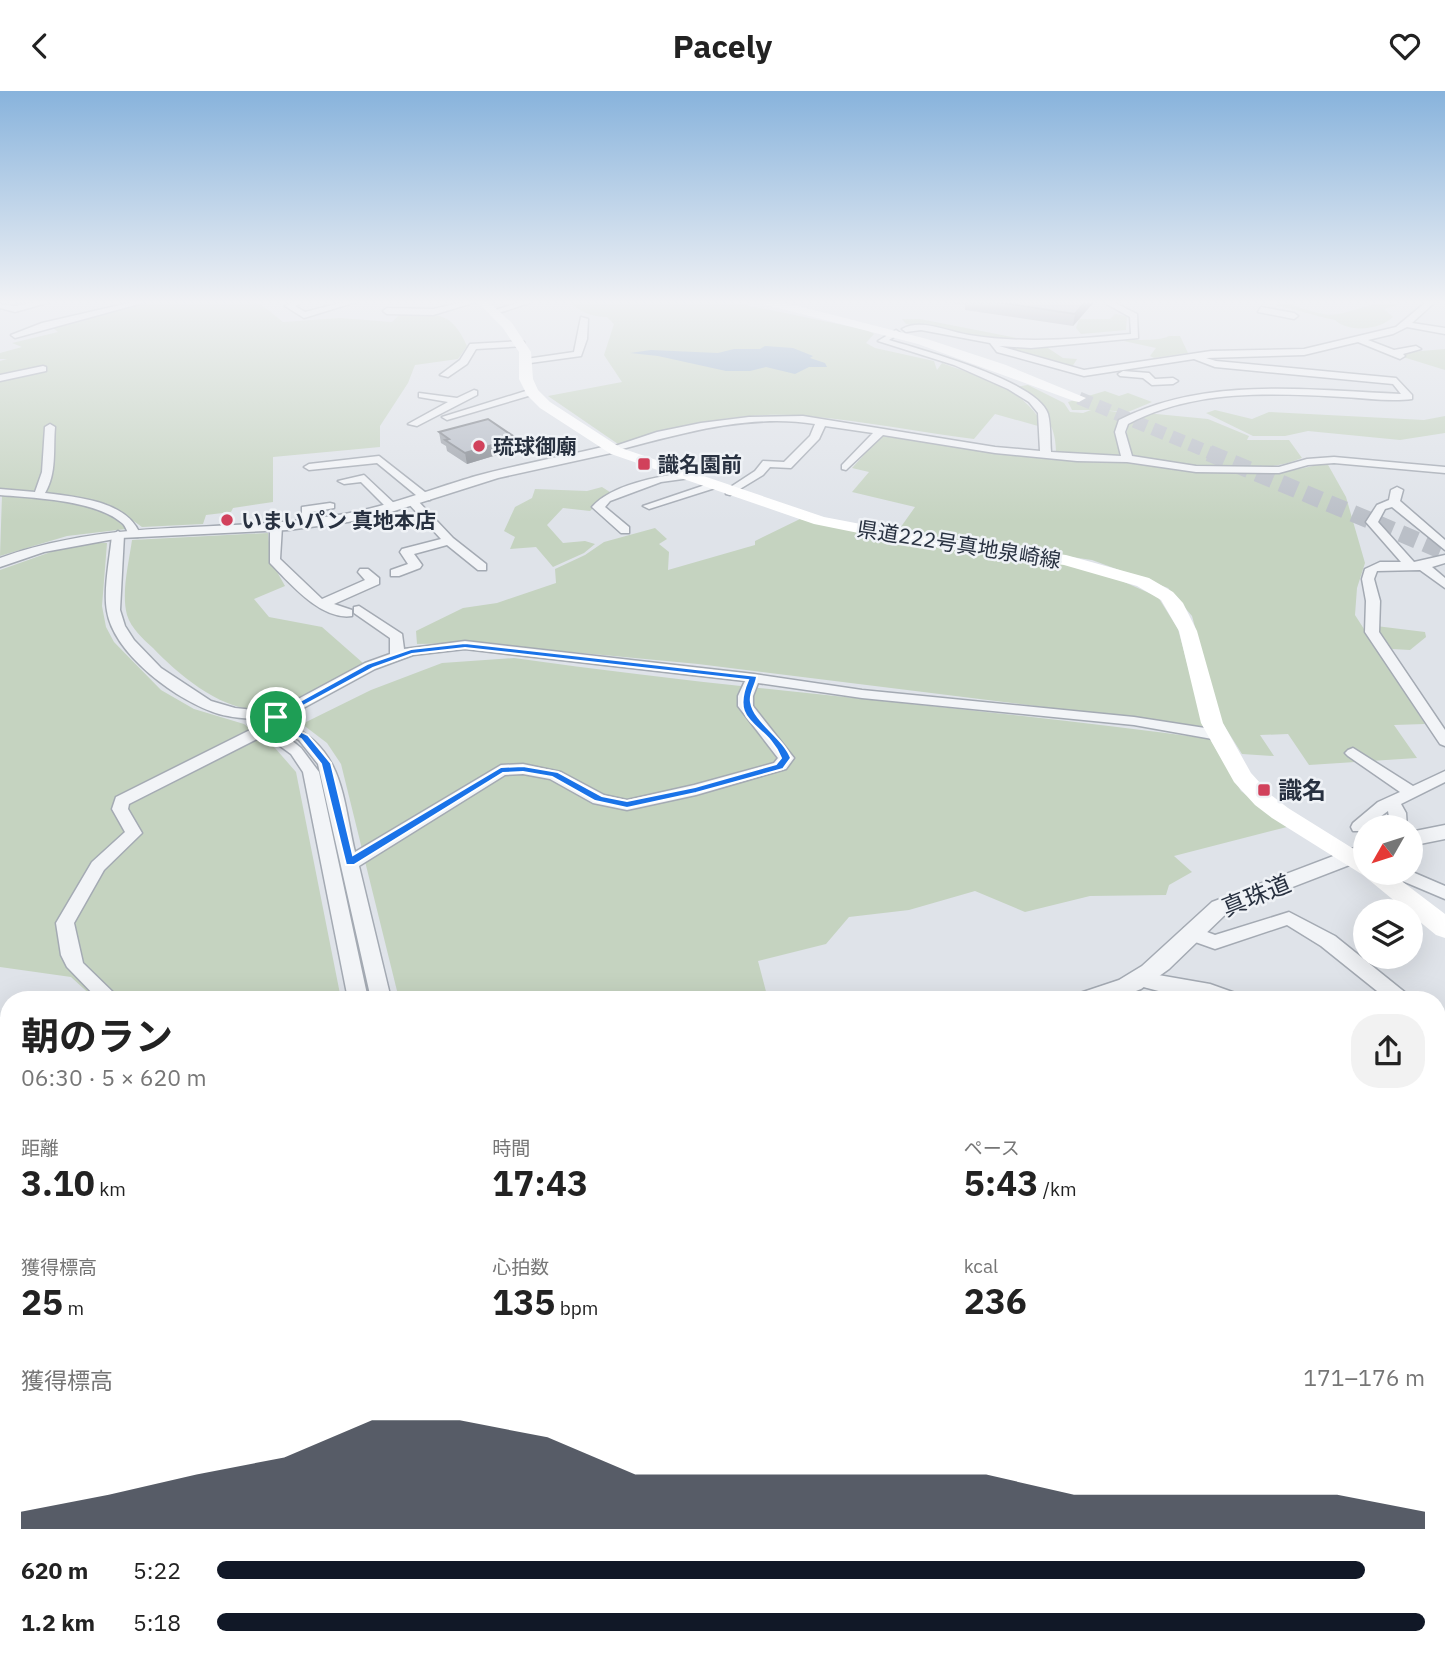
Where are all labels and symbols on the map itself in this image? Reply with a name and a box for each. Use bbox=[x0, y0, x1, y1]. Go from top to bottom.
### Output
place label: 琉球御廟 bbox=[493, 432, 577, 460]
marker: 琉球御廟 bbox=[471, 438, 487, 454]
place label: 識名園前 bbox=[658, 450, 742, 478]
marker: 識名園前 bbox=[636, 456, 652, 472]
place label: いまいパン 真地本店 bbox=[241, 506, 436, 534]
marker: いまいパン 真地本店 bbox=[219, 512, 235, 528]
street label: 県道222号真地泉崎線 bbox=[855, 514, 1063, 574]
pin bbox=[246, 687, 306, 747]
place label: 識名 bbox=[1278, 774, 1326, 806]
marker: 識名 bbox=[1256, 782, 1272, 798]
north arrow bbox=[1353, 815, 1423, 885]
street label: 真珠道 bbox=[1217, 867, 1295, 923]

